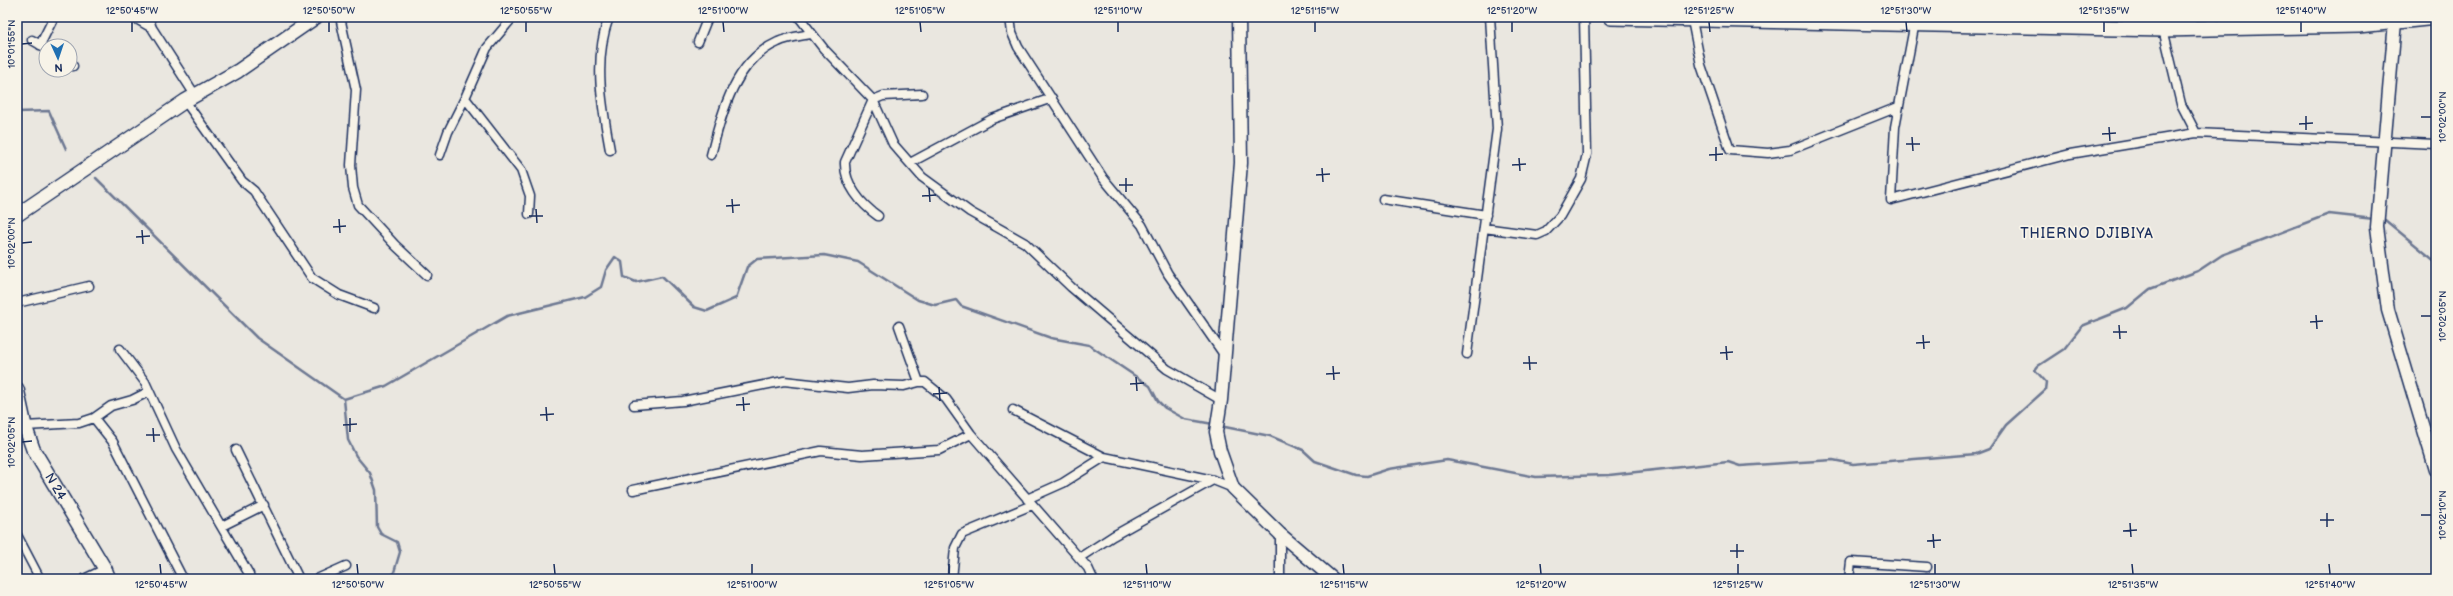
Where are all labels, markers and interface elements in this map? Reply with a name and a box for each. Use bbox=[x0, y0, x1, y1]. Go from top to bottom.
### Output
text: 12°50'45"W bbox=[106, 5, 158, 17]
text: 12°50'50"W bbox=[303, 5, 355, 17]
text: 12°50'55"W bbox=[500, 5, 552, 17]
text: 12°51'00"W bbox=[698, 5, 748, 17]
text: 12°51'05"W bbox=[895, 5, 945, 17]
text: 12°51'10"W bbox=[1094, 5, 1142, 17]
text: 12°51'15"W bbox=[1291, 5, 1339, 17]
text: 12°51'20"W bbox=[1487, 5, 1537, 17]
text: 12°51'25"W bbox=[1684, 5, 1734, 17]
text: 12°51'30"W bbox=[1881, 5, 1931, 17]
text: 12°51'35"W bbox=[2079, 5, 2129, 17]
text: 12°51'40"W bbox=[2276, 5, 2326, 17]
text: 10°01'55"N bbox=[6, 19, 18, 69]
north arrow bbox=[38, 38, 78, 78]
text: N bbox=[54, 61, 63, 74]
text: 10°02'00"N bbox=[2437, 91, 2449, 143]
text: 10°02'00"N bbox=[6, 217, 18, 269]
district label: THIERNO DJIBIYA bbox=[2020, 225, 2154, 242]
text: 10°02'05"N bbox=[2437, 290, 2449, 342]
text: 10°02'05"N bbox=[6, 416, 18, 468]
street label: N 24 bbox=[41, 470, 70, 503]
text: 10°02'10"N bbox=[2437, 490, 2449, 540]
text: 12°50'45"W bbox=[135, 579, 187, 591]
text: 12°50'50"W bbox=[332, 579, 384, 591]
text: 12°50'55"W bbox=[529, 579, 581, 591]
text: 12°51'00"W bbox=[727, 579, 777, 591]
text: 12°51'05"W bbox=[924, 579, 974, 591]
text: 12°51'10"W bbox=[1123, 579, 1171, 591]
text: 12°51'15"W bbox=[1320, 579, 1368, 591]
text: 12°51'20"W bbox=[1516, 579, 1566, 591]
text: 12°51'25"W bbox=[1713, 579, 1763, 591]
text: 12°51'30"W bbox=[1910, 579, 1960, 591]
text: 12°51'35"W bbox=[2108, 579, 2158, 591]
text: 12°51'40"W bbox=[2305, 579, 2355, 591]

